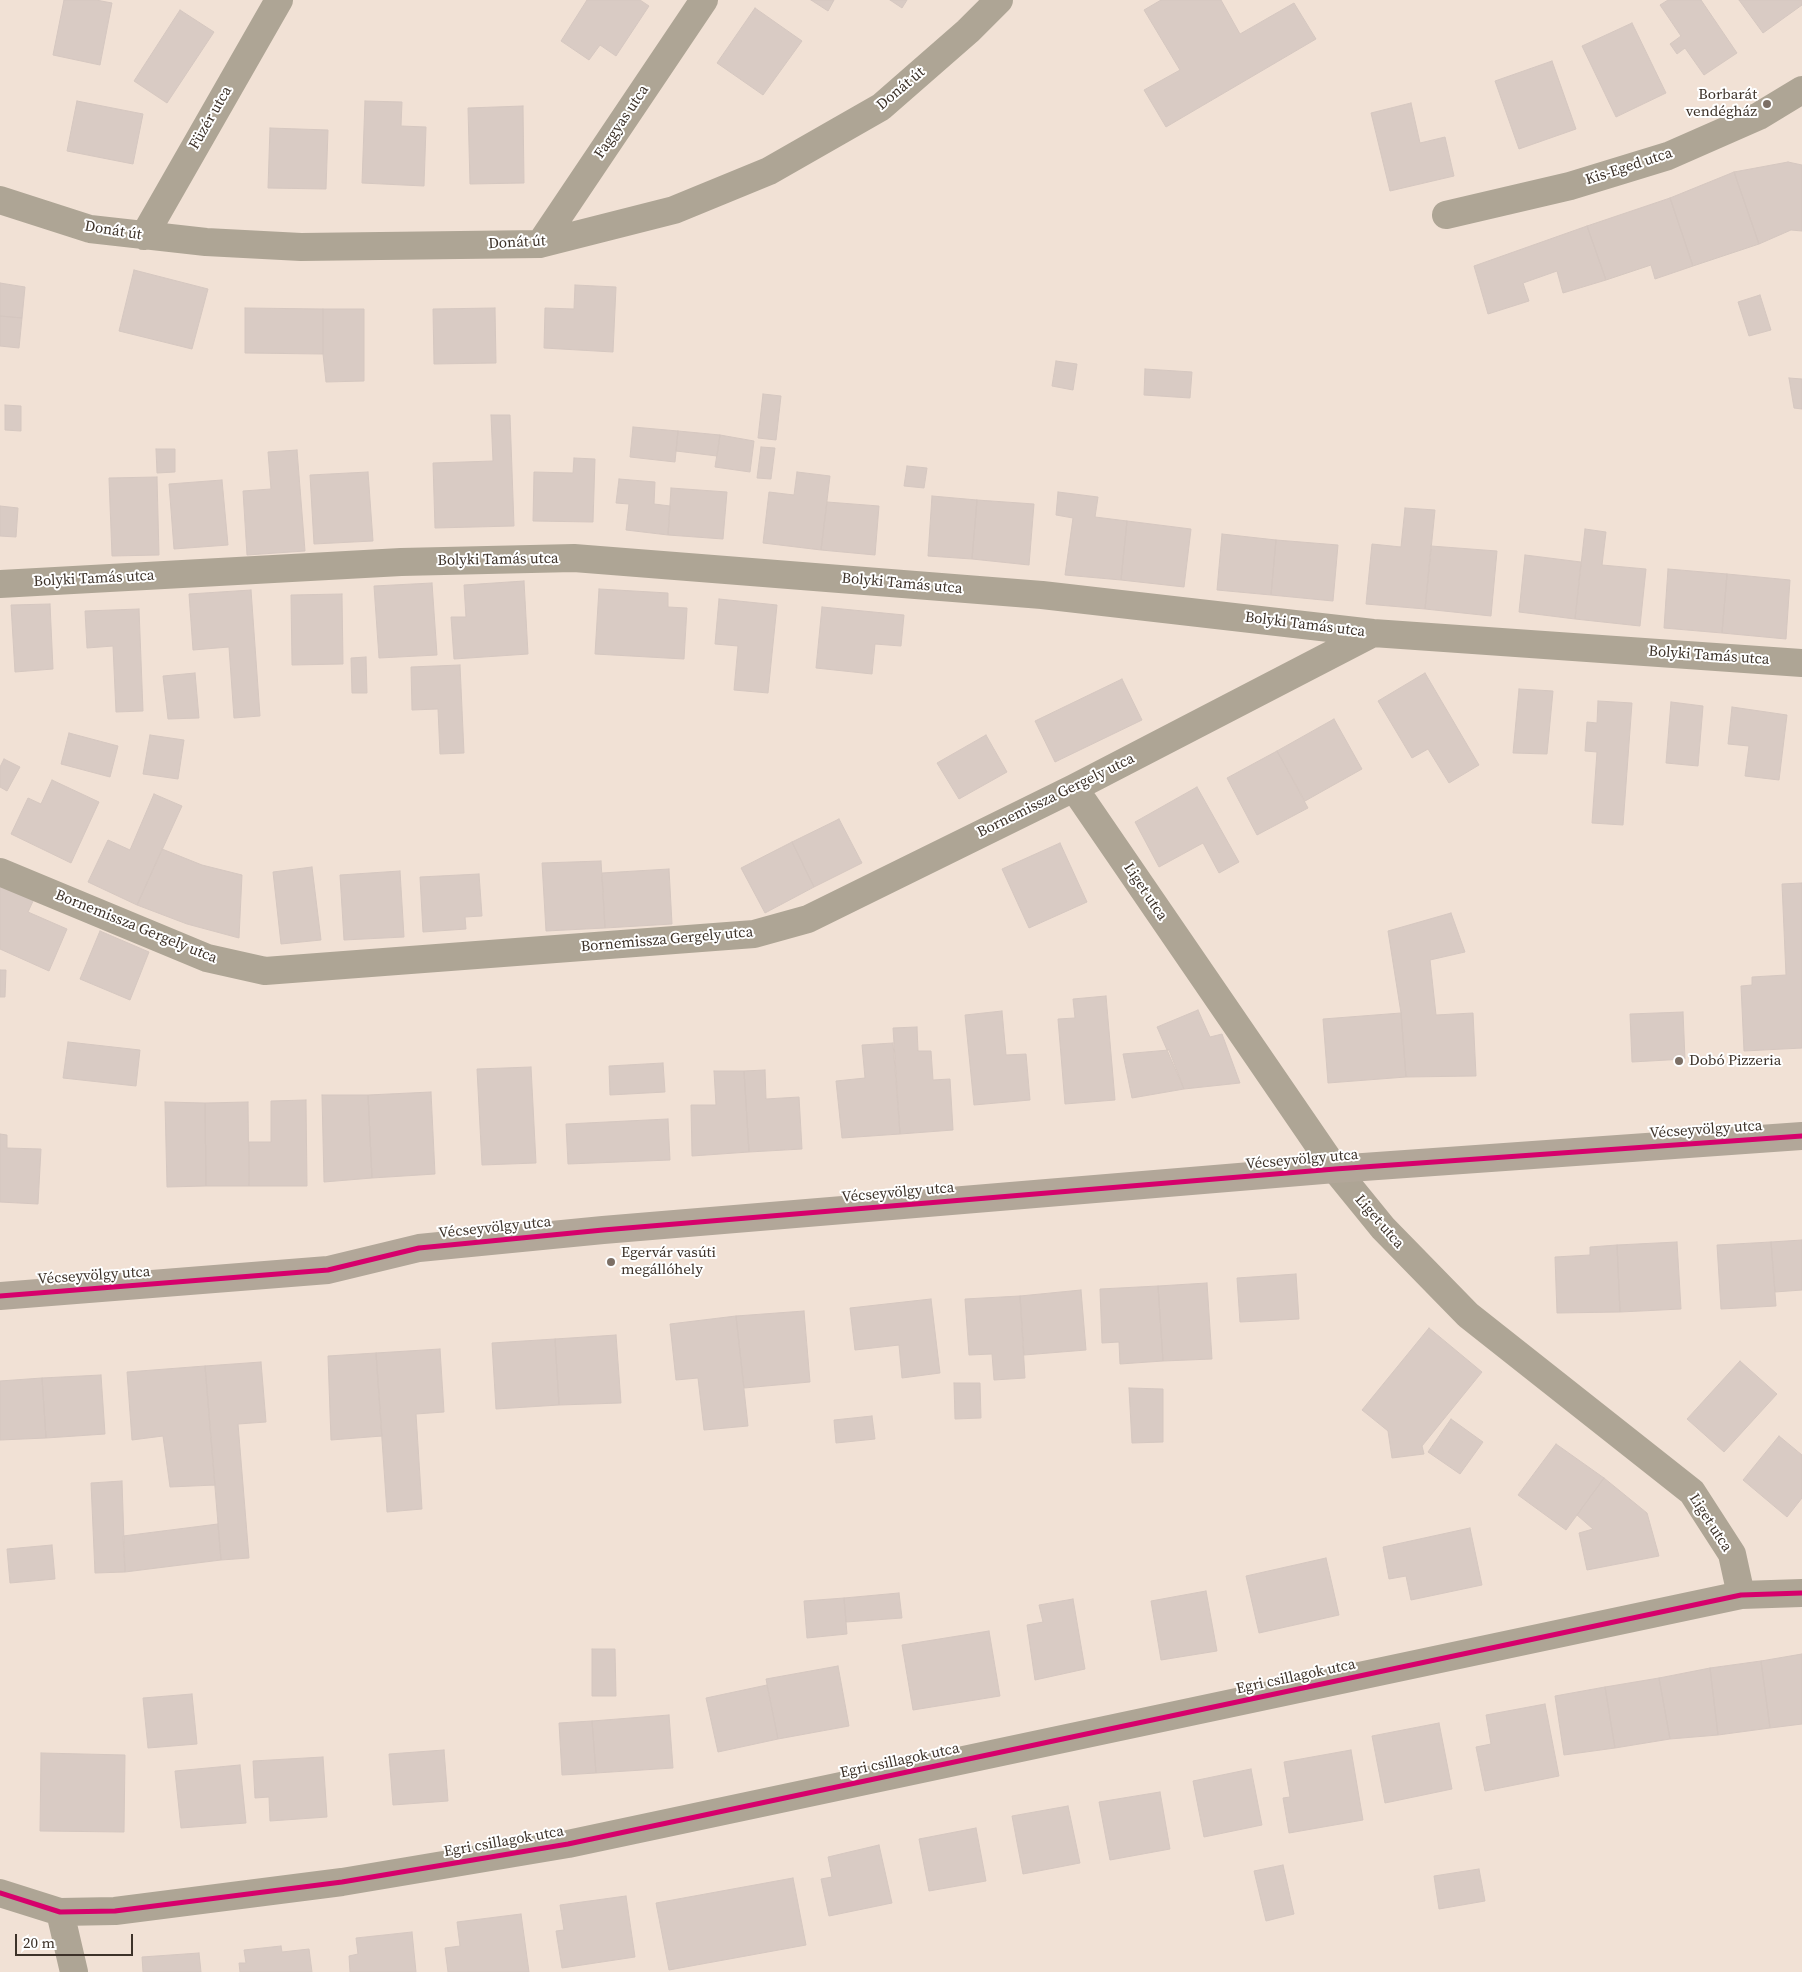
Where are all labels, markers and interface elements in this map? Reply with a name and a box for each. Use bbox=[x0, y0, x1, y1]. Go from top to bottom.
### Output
street label: Donát út bbox=[873, 64, 929, 114]
street label: Faggyas utca bbox=[591, 82, 653, 162]
street label: Füzér utca bbox=[186, 83, 236, 153]
place label: Borbarát vendégház bbox=[1686, 86, 1757, 121]
marker: Borbarát vendégház bbox=[1761, 98, 1773, 110]
street label: Kis-Eged utca bbox=[1583, 144, 1675, 190]
street label: Donát út bbox=[83, 218, 143, 244]
street label: Donát út bbox=[488, 233, 546, 253]
street label: Bolyki Tamás utca bbox=[437, 550, 559, 570]
street label: Bolyki Tamás utca bbox=[33, 567, 155, 591]
street label: Bolyki Tamás utca bbox=[841, 570, 963, 598]
street label: Bolyki Tamás utca bbox=[1244, 609, 1366, 641]
street label: Bolyki Tamás utca bbox=[1648, 643, 1770, 669]
street label: Bornemissza Gergely utca bbox=[974, 750, 1138, 842]
street label: Liget utca bbox=[1119, 860, 1171, 924]
street label: Bornemissza Gergely utca bbox=[52, 886, 220, 968]
street label: Bornemissza Gergely utca bbox=[580, 923, 754, 957]
place label: Dobó Pizzeria bbox=[1689, 1052, 1781, 1070]
marker: Dobó Pizzeria bbox=[1673, 1055, 1685, 1067]
street label: Vécseyvölgy utca bbox=[1649, 1117, 1763, 1143]
street label: Vécseyvölgy utca bbox=[1245, 1146, 1359, 1174]
street label: Vécseyvölgy utca bbox=[841, 1179, 955, 1207]
street label: Liget utca bbox=[1351, 1191, 1407, 1253]
street label: Vécseyvölgy utca bbox=[438, 1213, 552, 1243]
place label: Egervár vasúti megállóhely bbox=[621, 1244, 716, 1279]
marker: Egervár vasúti megállóhely bbox=[605, 1256, 617, 1268]
street label: Vécseyvölgy utca bbox=[37, 1263, 151, 1289]
street label: Liget utca bbox=[1685, 1491, 1735, 1555]
street label: Egri csillagok utca bbox=[1235, 1656, 1357, 1698]
street label: Egri csillagok utca bbox=[839, 1740, 961, 1782]
street label: Egri csillagok utca bbox=[443, 1823, 565, 1861]
scale bar bbox=[18, 1924, 135, 1956]
text: 20 m bbox=[23, 1932, 55, 1953]

